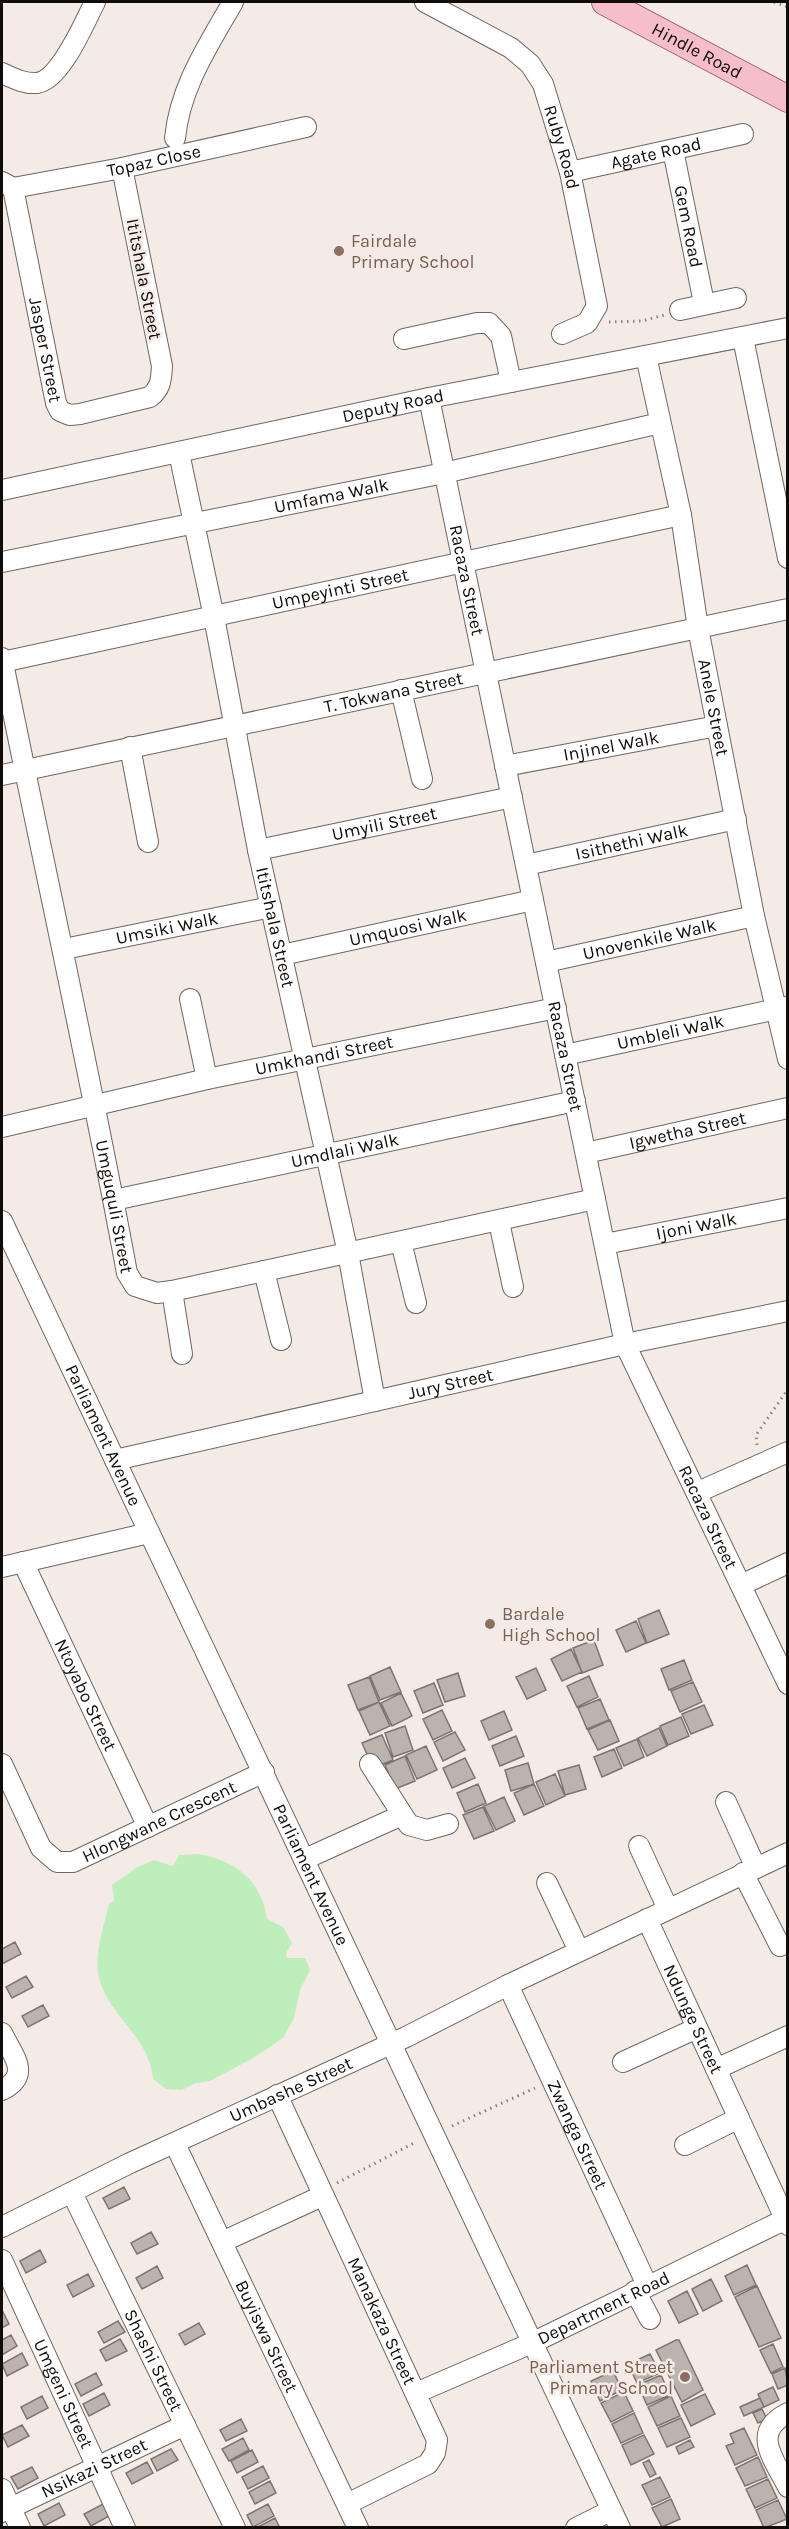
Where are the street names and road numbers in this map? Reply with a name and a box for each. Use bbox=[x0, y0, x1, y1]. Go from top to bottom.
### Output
street label: Hindle Road bbox=[648, 18, 746, 84]
street label: Ruby Road bbox=[539, 102, 584, 191]
street label: Agate Road bbox=[609, 132, 703, 174]
street label: Topaz Close bbox=[105, 140, 203, 182]
street label: Gem Road bbox=[669, 183, 708, 270]
street label: Ititshala Street bbox=[121, 217, 167, 342]
street label: Jasper Street bbox=[24, 295, 67, 404]
street label: Deputy Road bbox=[340, 384, 446, 427]
street label: Umfama Walk bbox=[272, 473, 391, 518]
street label: Racaza Street bbox=[445, 523, 489, 638]
street label: Umpeyinti Street bbox=[270, 563, 411, 614]
street label: Anele Street bbox=[693, 657, 734, 758]
street label: T. Tokwana Street bbox=[322, 667, 465, 718]
street label: Injinel Walk bbox=[561, 726, 661, 766]
street label: Umyili Street bbox=[330, 802, 439, 845]
street label: Isithethi Walk bbox=[573, 819, 690, 865]
street label: Ititshala Street bbox=[251, 865, 299, 990]
street label: Umquosi Walk bbox=[347, 904, 469, 951]
street label: Umsiki Walk bbox=[114, 907, 220, 949]
street label: Unovenkile Walk bbox=[581, 914, 718, 965]
street label: Racaza Street bbox=[543, 999, 588, 1113]
street label: Umbleli Walk bbox=[615, 1010, 726, 1054]
street label: Umkhandi Street bbox=[253, 1030, 395, 1080]
street label: Igwetha Street bbox=[627, 1107, 748, 1154]
street label: Umdlali Walk bbox=[289, 1128, 401, 1173]
street label: Umguquli Street bbox=[91, 1138, 138, 1275]
street label: Ijoni Walk bbox=[654, 1207, 738, 1245]
street label: Parliament Avenue bbox=[60, 1361, 146, 1510]
street label: Jury Street bbox=[406, 1363, 495, 1404]
street label: Racaza Street bbox=[674, 1462, 742, 1573]
street label: Ntoyabo Street bbox=[50, 1635, 122, 1755]
street label: Hlongwane Crescent bbox=[78, 1776, 240, 1867]
street label: Parliament Avenue bbox=[268, 1800, 354, 1949]
street label: Ndunge Street bbox=[658, 1961, 728, 2077]
street label: Umbashe Street bbox=[226, 2052, 356, 2127]
street label: Zwanga Street bbox=[543, 2076, 612, 2193]
street label: Manakaza Street bbox=[343, 2254, 421, 2388]
street label: Department Road bbox=[534, 2266, 673, 2350]
street label: Buyiswa Street bbox=[230, 2276, 303, 2396]
street label: Shashi Street bbox=[119, 2305, 188, 2415]
street label: Umgeni Street bbox=[29, 2335, 98, 2452]
street label: Nsikazi Street bbox=[38, 2434, 151, 2503]

